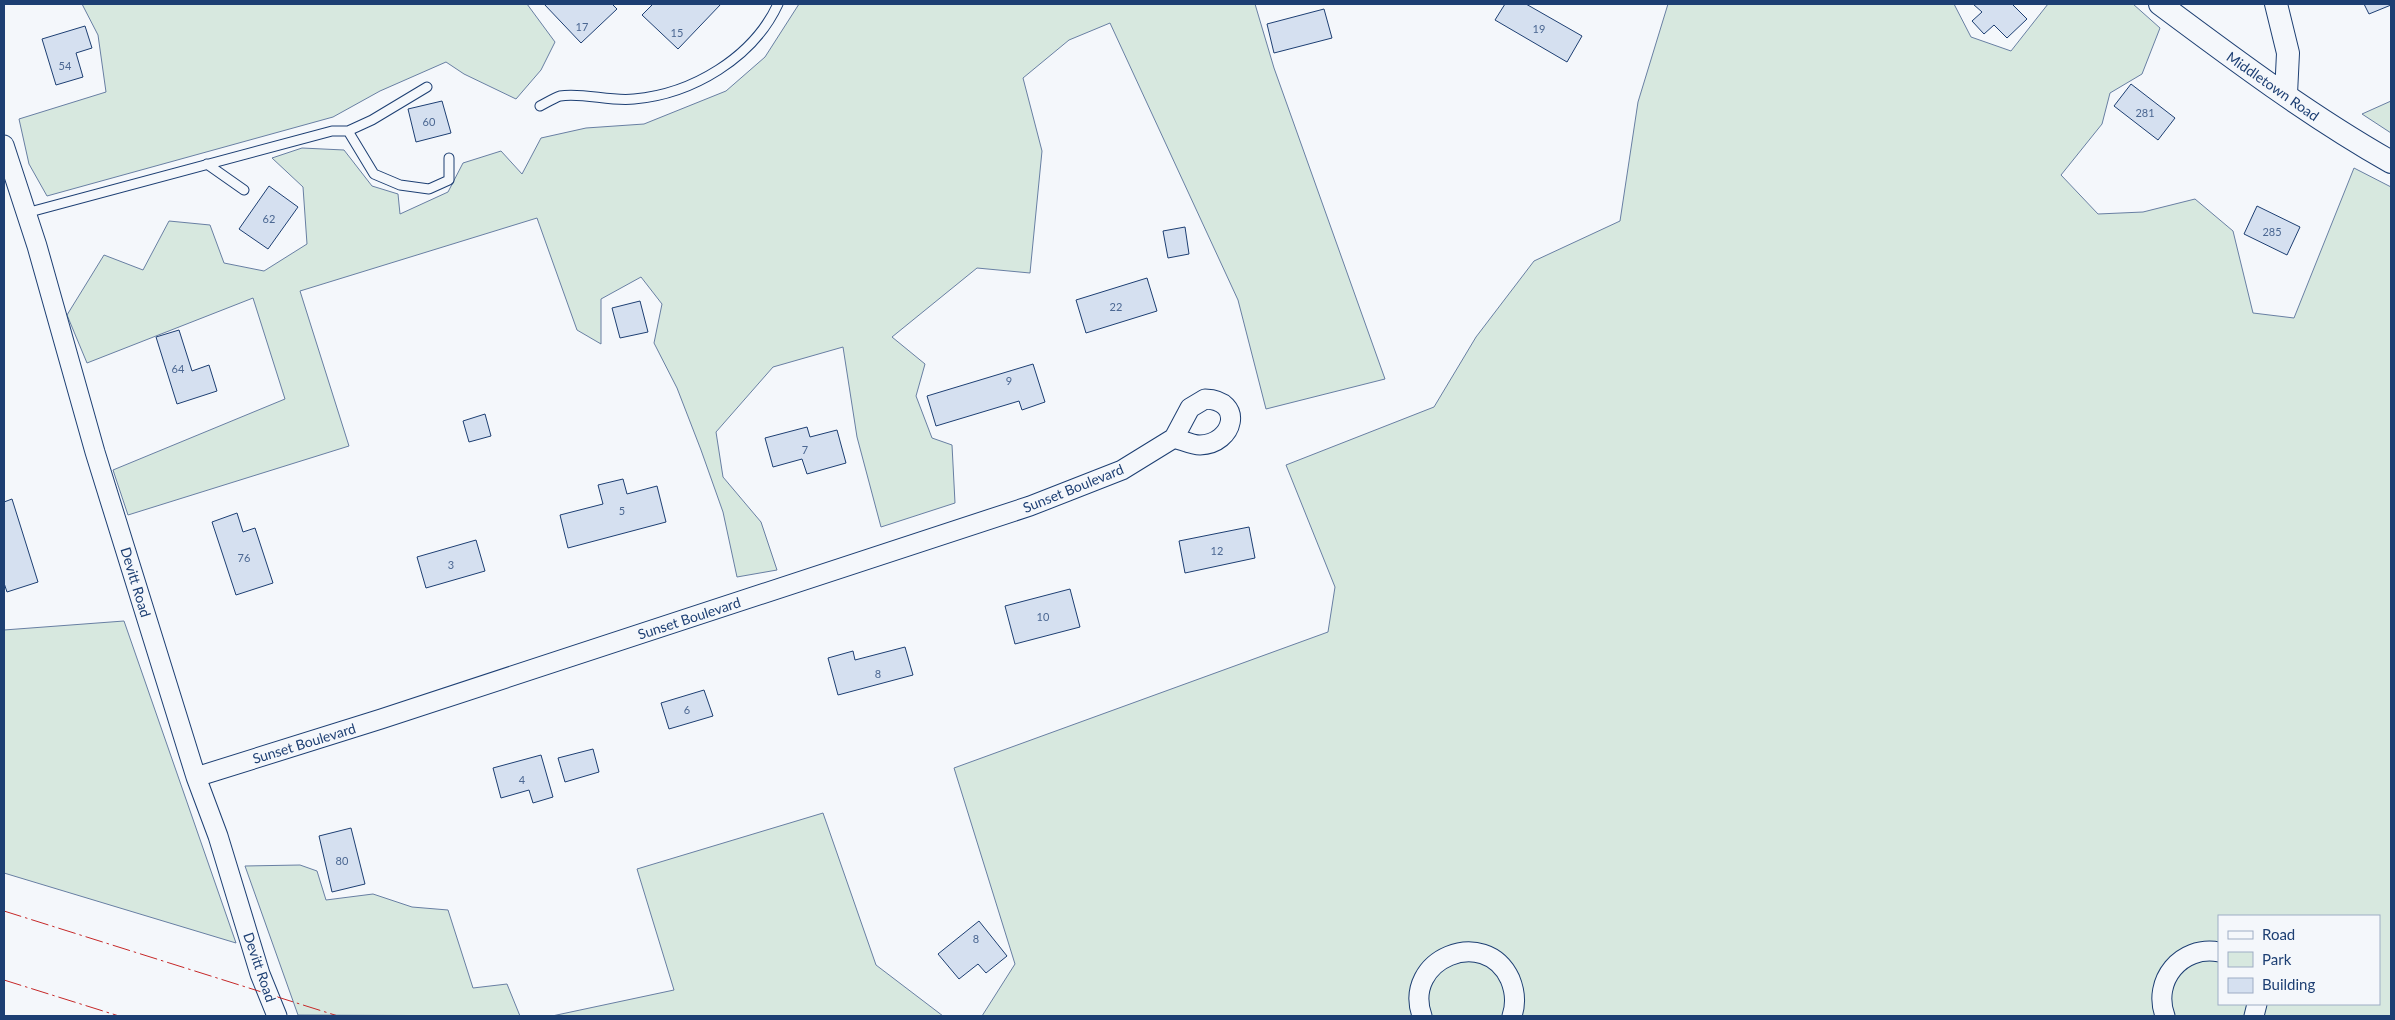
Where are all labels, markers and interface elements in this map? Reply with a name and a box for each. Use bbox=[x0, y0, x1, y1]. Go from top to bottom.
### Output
house number: 17 bbox=[576, 20, 588, 33]
house number: 19 bbox=[1533, 22, 1545, 35]
house number: 15 bbox=[671, 26, 683, 39]
street label: Middletown Road bbox=[2224, 48, 2322, 124]
house number: 54 bbox=[59, 59, 72, 72]
house number: 281 bbox=[2135, 106, 2155, 119]
house number: 60 bbox=[423, 115, 436, 128]
house number: 62 bbox=[263, 212, 275, 225]
house number: 285 bbox=[2262, 225, 2282, 238]
house number: 22 bbox=[1110, 300, 1122, 313]
house number: 64 bbox=[172, 362, 185, 375]
house number: 9 bbox=[1006, 374, 1012, 387]
house number: 7 bbox=[802, 443, 808, 456]
street label: Sunset Boulevard bbox=[1020, 460, 1126, 516]
house number: 5 bbox=[619, 504, 625, 517]
house number: 12 bbox=[1211, 544, 1223, 557]
street label: Devitt Road bbox=[117, 545, 155, 619]
house number: 76 bbox=[238, 551, 250, 564]
house number: 3 bbox=[448, 558, 454, 571]
street label: Sunset Boulevard bbox=[635, 593, 743, 643]
house number: 10 bbox=[1037, 610, 1050, 623]
house number: 8 bbox=[875, 667, 881, 680]
house number: 6 bbox=[684, 703, 690, 716]
street label: Sunset Boulevard bbox=[250, 719, 358, 767]
house number: 4 bbox=[519, 773, 526, 786]
house number: 80 bbox=[336, 854, 349, 867]
legend bbox=[2218, 915, 2380, 1005]
text: Road bbox=[2262, 925, 2295, 943]
street label: Devitt Road bbox=[240, 930, 280, 1004]
house number: 8 bbox=[973, 932, 979, 945]
text: Park bbox=[2262, 950, 2292, 968]
text: Building bbox=[2262, 975, 2315, 993]

